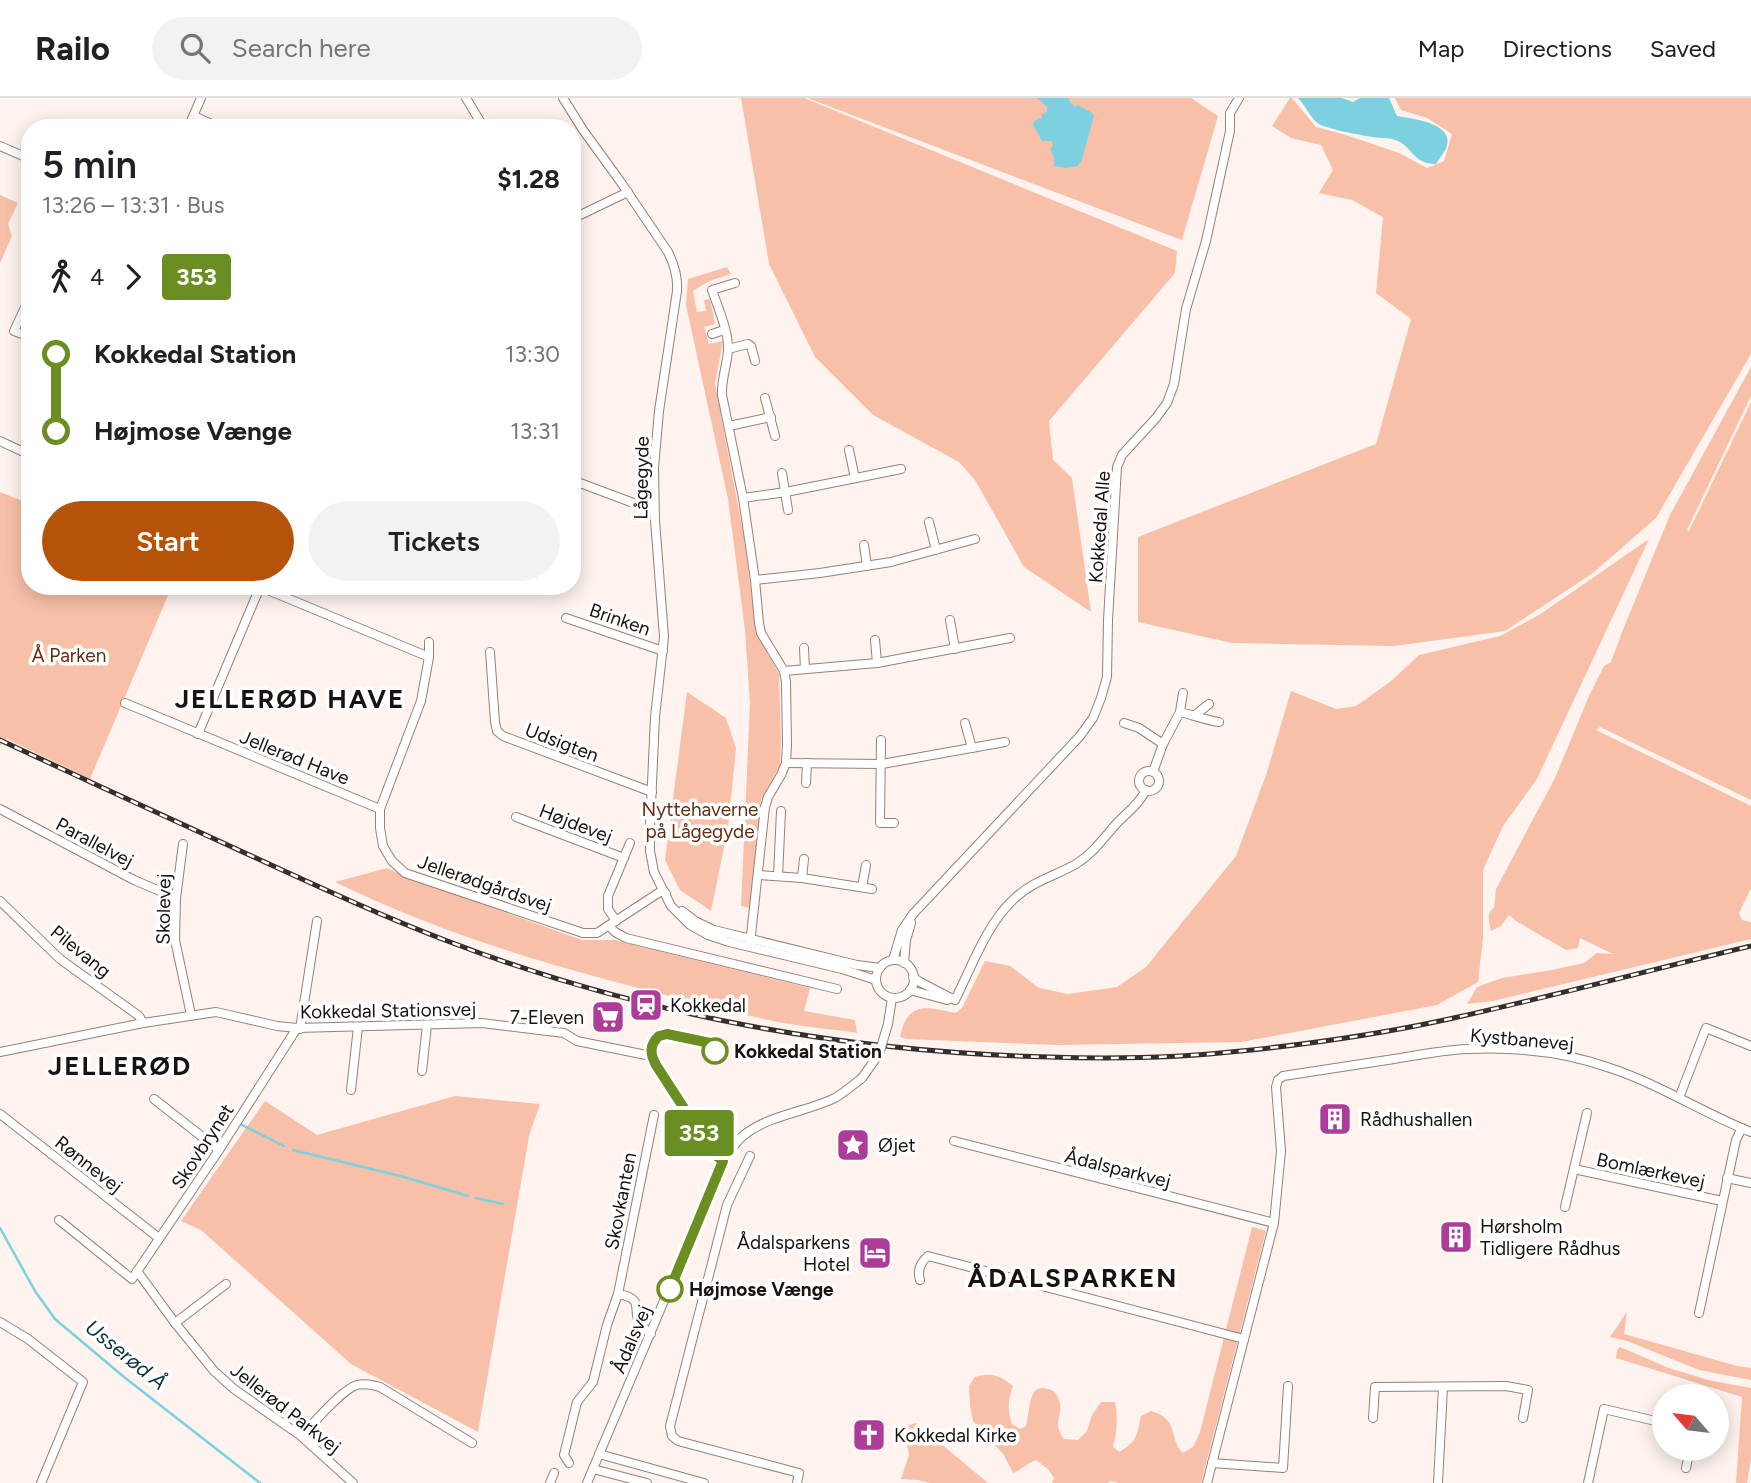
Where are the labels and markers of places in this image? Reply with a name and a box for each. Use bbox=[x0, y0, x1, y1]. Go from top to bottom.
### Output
station icon: Kokkedal bbox=[627, 986, 665, 1024]
place label: Kokkedal bbox=[670, 994, 746, 1017]
supermarket icon: 7-Eleven bbox=[589, 998, 627, 1036]
place label: 7-Eleven bbox=[510, 1006, 584, 1029]
marker: Kokkedal Station bbox=[702, 1038, 728, 1064]
place label: Kokkedal Station bbox=[734, 1040, 882, 1063]
building icon: Rådhushallen bbox=[1316, 1100, 1354, 1138]
place label: Rådhushallen bbox=[1360, 1108, 1472, 1131]
place icon: Øjet bbox=[834, 1126, 872, 1164]
place label: Øjet bbox=[878, 1134, 916, 1157]
place label: Hørsholm Tidligere Rådhus bbox=[1480, 1215, 1621, 1260]
building icon: Hørsholm Tidligere Rådhus bbox=[1437, 1218, 1475, 1256]
place label: Ådalsparkens Hotel bbox=[737, 1231, 850, 1276]
hotel icon: Ådalsparkens Hotel bbox=[856, 1234, 894, 1272]
marker: Højmose Vænge bbox=[657, 1276, 683, 1302]
place label: Højmose Vænge bbox=[689, 1278, 834, 1301]
church icon: Kokkedal Kirke bbox=[850, 1416, 888, 1454]
place label: Kokkedal Kirke bbox=[894, 1424, 1017, 1447]

